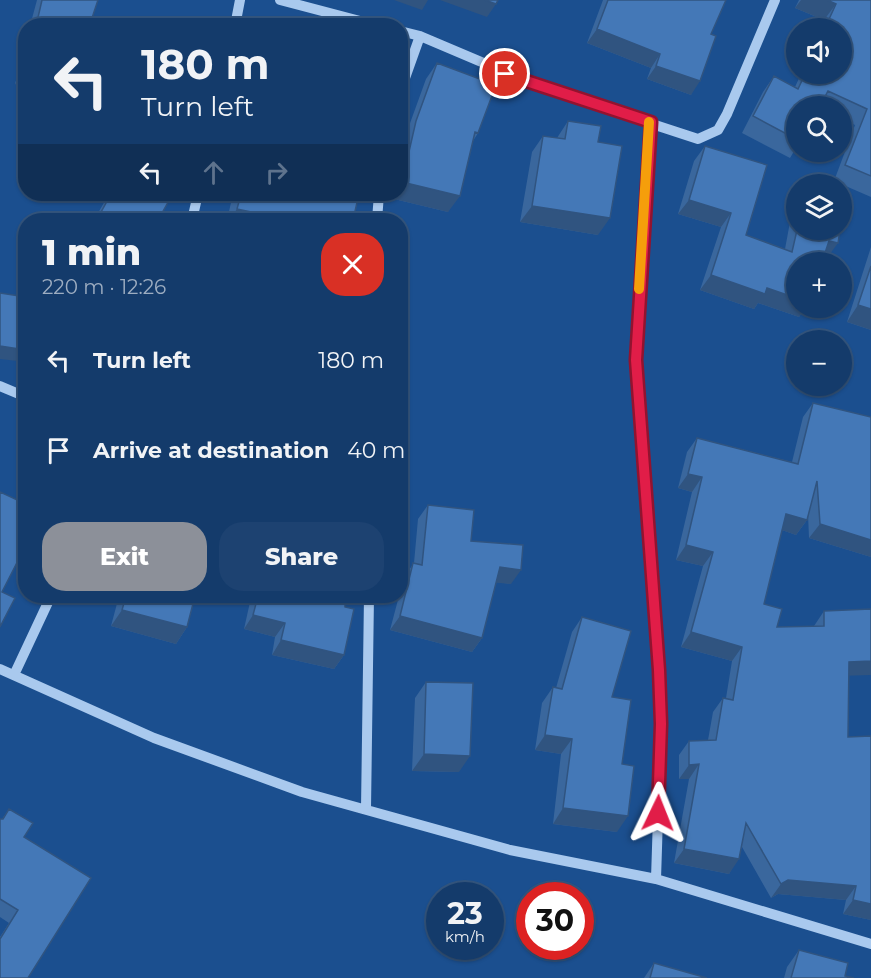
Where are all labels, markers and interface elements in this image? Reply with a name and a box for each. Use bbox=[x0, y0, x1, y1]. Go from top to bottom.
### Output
map controls bbox=[786, 18, 852, 396]
button: sound bbox=[786, 18, 852, 84]
text: 180 m bbox=[141, 38, 270, 90]
icon: left bbox=[42, 42, 120, 120]
pin bbox=[479, 48, 530, 99]
icon: arrive bbox=[488, 57, 521, 90]
text: Turn left bbox=[141, 90, 254, 123]
button: search bbox=[786, 96, 852, 162]
icon: left bbox=[134, 156, 167, 189]
icon: ahead bbox=[197, 156, 230, 189]
icon: right bbox=[260, 156, 293, 189]
button: layers bbox=[786, 174, 852, 240]
text: 1 min bbox=[42, 230, 141, 274]
button: close bbox=[321, 233, 384, 296]
button: + bbox=[786, 252, 852, 318]
text: 220 m · 12:26 bbox=[42, 275, 166, 299]
button: − bbox=[786, 330, 852, 396]
icon: left bbox=[42, 344, 75, 377]
text: Turn left bbox=[93, 347, 191, 374]
text: 180 m bbox=[318, 347, 384, 374]
icon: arrive bbox=[42, 434, 75, 467]
text: Arrive at destination bbox=[93, 437, 329, 464]
text: 40 m bbox=[347, 437, 405, 464]
button: Exit bbox=[42, 522, 207, 591]
button: Share bbox=[219, 522, 384, 591]
position arrow bbox=[626, 781, 690, 845]
speed limit sign: 30 bbox=[516, 882, 594, 960]
text: 23 bbox=[447, 895, 483, 932]
text: km/h bbox=[445, 927, 485, 946]

